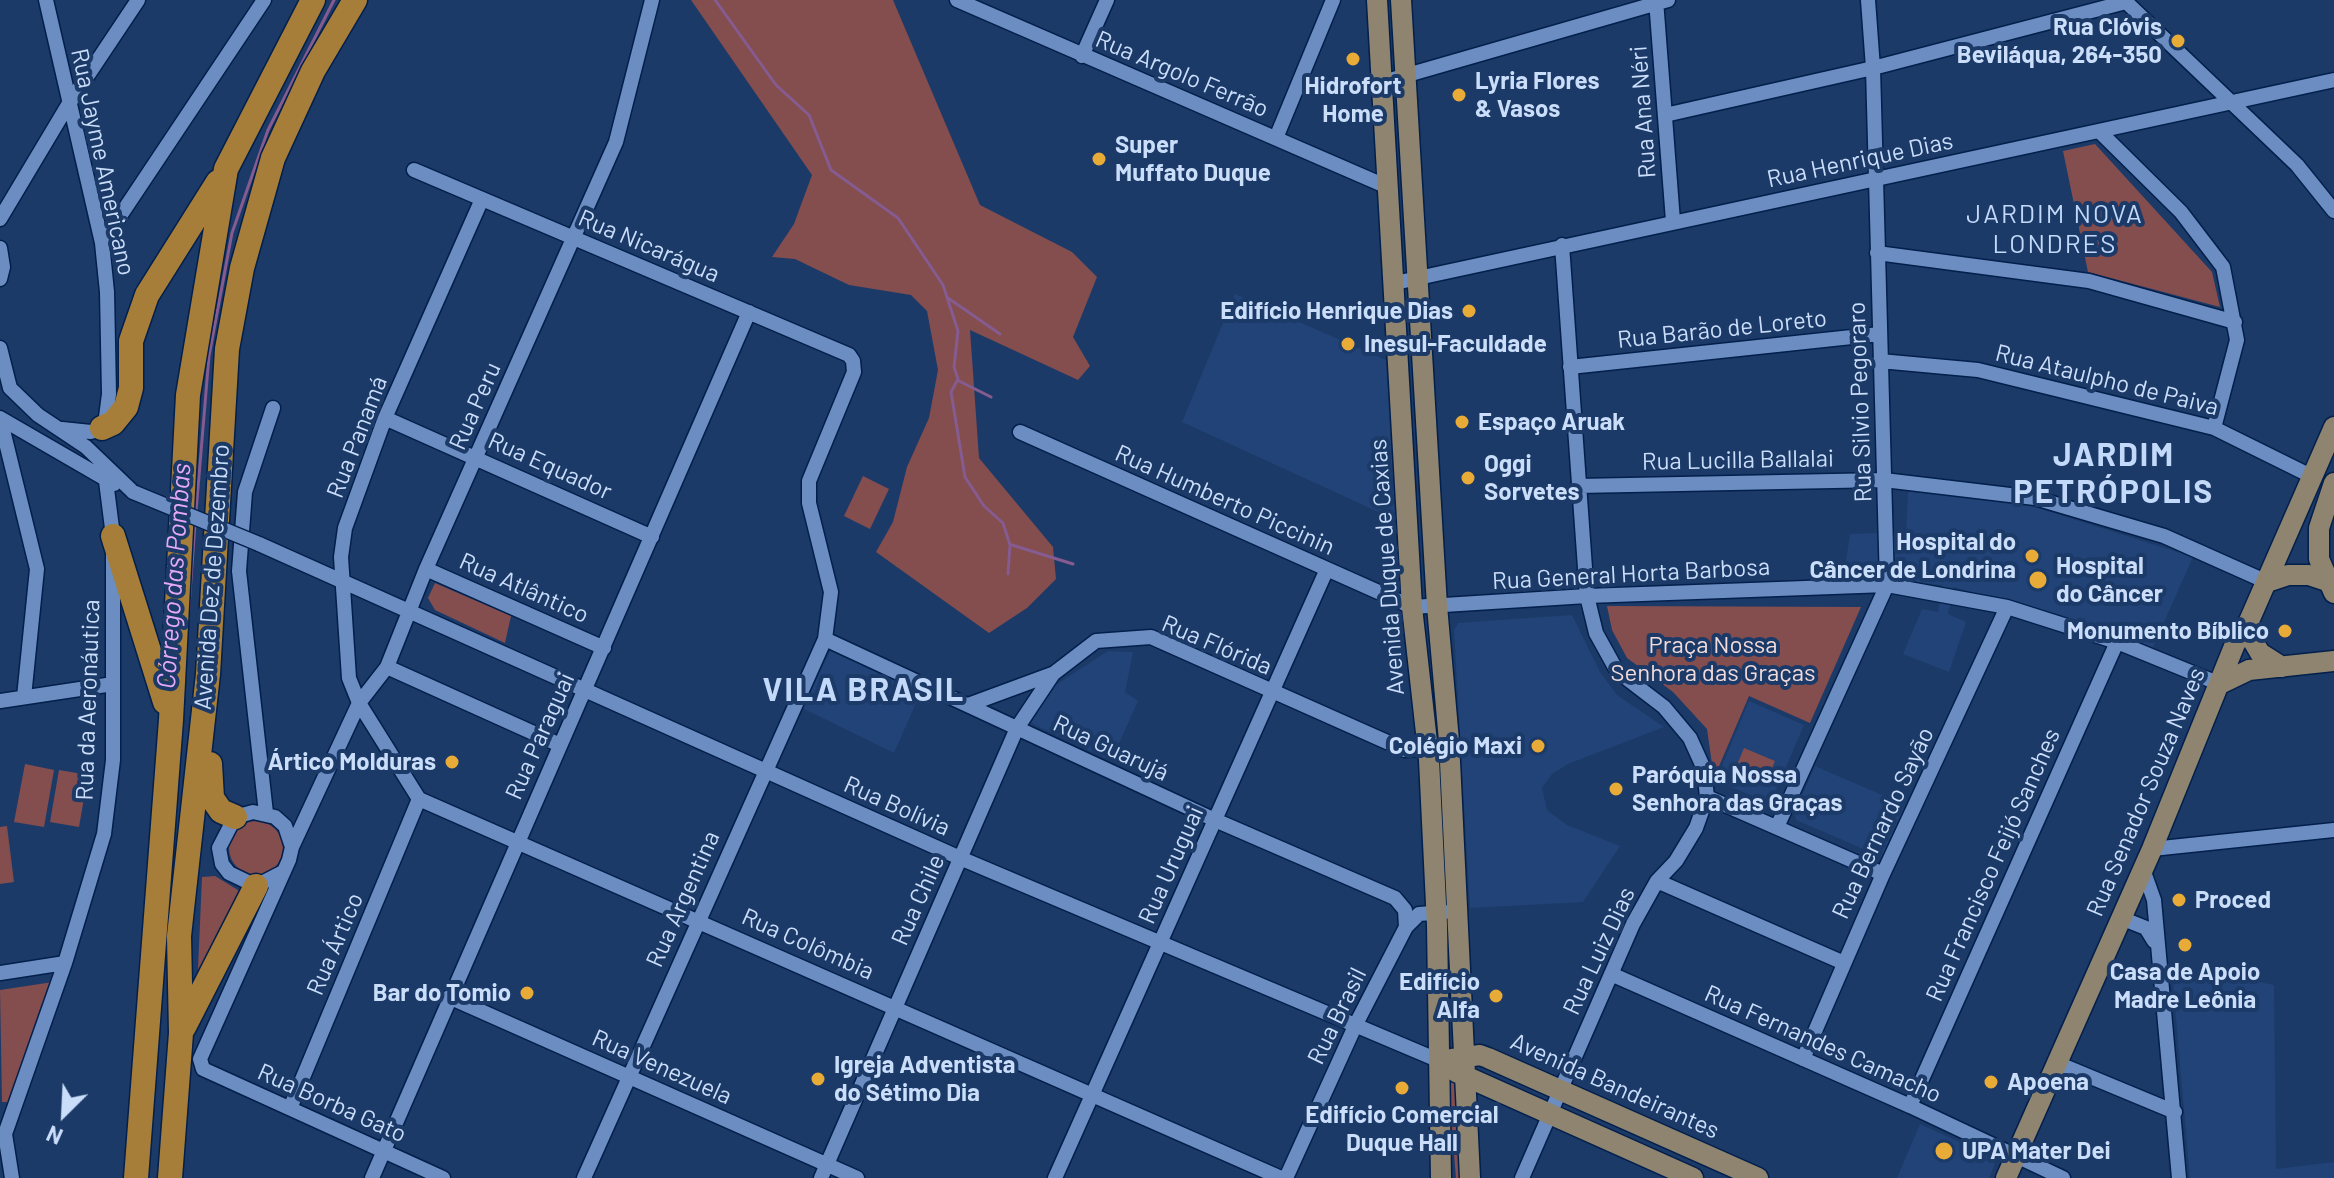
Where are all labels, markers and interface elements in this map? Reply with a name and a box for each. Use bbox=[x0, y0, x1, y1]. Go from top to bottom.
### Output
place label: Rua Clóvis Beviláqua, 264-350 bbox=[1957, 13, 2162, 69]
street label: Rua Argolo Ferrão bbox=[1091, 25, 1273, 123]
marker: Rua Clóvis Beviláqua, 264-350 bbox=[2169, 32, 2187, 50]
street label: Rua Ana Néri bbox=[1624, 45, 1662, 179]
street label: Rua Jayme Americano bbox=[65, 46, 141, 278]
marker: Hidrofort Home bbox=[1344, 50, 1362, 68]
place label: Lyria Flores & Vasos bbox=[1475, 67, 1599, 123]
place label: Hidrofort Home bbox=[1304, 72, 1402, 128]
marker: Lyria Flores & Vasos bbox=[1450, 86, 1468, 104]
street label: Rua Henrique Dias bbox=[1764, 126, 1956, 194]
place label: Super Muffato Duque bbox=[1115, 131, 1271, 187]
marker: Super Muffato Duque bbox=[1090, 150, 1108, 168]
district label: JARDIM NOVA LONDRES bbox=[1966, 198, 2144, 260]
street label: Rua Nicarágua bbox=[574, 203, 724, 289]
place label: Edifício Henrique Dias bbox=[1220, 297, 1453, 325]
street label: Rua Silvio Pegoraro bbox=[1842, 301, 1878, 503]
marker: Edifício Henrique Dias bbox=[1460, 302, 1478, 320]
street label: Rua Barão de Loreto bbox=[1616, 304, 1828, 354]
place label: Inesul-Faculdade bbox=[1364, 330, 1547, 358]
marker: Inesul-Faculdade bbox=[1339, 335, 1357, 353]
street label: Rua Ataulpho de Paiva bbox=[1993, 338, 2221, 422]
street label: Rua Peru bbox=[443, 358, 507, 454]
street label: Rua Panamá bbox=[321, 372, 393, 502]
place label: Espaço Aruak bbox=[1478, 408, 1625, 436]
marker: Espaço Aruak bbox=[1453, 413, 1471, 431]
street label: Rua Equador bbox=[484, 426, 616, 506]
district label: JARDIM PETRÓPOLIS bbox=[2014, 436, 2214, 511]
street label: Avenida Duque de Caxias bbox=[1364, 438, 1410, 696]
street label: Rua Humberto Piccinin bbox=[1111, 439, 1339, 561]
street label: Avenida Dez de Dezembro bbox=[188, 443, 236, 711]
street label: Rua Lucilla Ballalai bbox=[1642, 444, 1834, 476]
place label: Oggi Sorvetes bbox=[1484, 450, 1580, 506]
water label: Córrego das Pombas bbox=[151, 462, 197, 690]
marker: Oggi Sorvetes bbox=[1459, 469, 1477, 487]
place label: Hospital do Câncer de Londrina bbox=[1810, 528, 2016, 584]
street label: Rua Atlântico bbox=[455, 547, 593, 629]
marker: Hospital do Câncer de Londrina bbox=[2023, 547, 2041, 565]
street label: Rua General Horta Barbosa bbox=[1491, 552, 1771, 596]
place label: Hospital do Câncer bbox=[2056, 552, 2163, 608]
marker: Hospital do Câncer bbox=[2027, 569, 2049, 591]
street label: Rua da Aeronáutica bbox=[70, 599, 106, 801]
street label: Rua Flórida bbox=[1158, 609, 1276, 681]
place label: Monumento Bíblico bbox=[2067, 617, 2269, 645]
marker: Monumento Bíblico bbox=[2276, 622, 2294, 640]
park label: Praça Nossa Senhora das Graças bbox=[1611, 631, 1815, 687]
street label: Rua Senador Souza Naves bbox=[2080, 663, 2212, 921]
street label: Rua Paraguai bbox=[499, 668, 581, 804]
district label: VILA BRASIL bbox=[763, 671, 965, 709]
street label: Rua Guarujá bbox=[1049, 709, 1173, 787]
street label: Rua Bernardo Sayão bbox=[1826, 723, 1940, 923]
street label: Rua Francisco Feijó Sanches bbox=[1920, 724, 2066, 1006]
place label: Colégio Maxi bbox=[1389, 732, 1522, 760]
marker: Colégio Maxi bbox=[1529, 737, 1547, 755]
place label: Ártico Molduras bbox=[268, 748, 436, 776]
marker: Ártico Molduras bbox=[443, 753, 461, 771]
place label: Paróquia Nossa Senhora das Graças bbox=[1632, 761, 1843, 817]
street label: Rua Bolívia bbox=[839, 770, 955, 842]
marker: Paróquia Nossa Senhora das Graças bbox=[1607, 780, 1625, 798]
street label: Rua Uruguai bbox=[1132, 802, 1210, 928]
street label: Rua Argentina bbox=[640, 826, 726, 972]
street label: Rua Chile bbox=[885, 850, 951, 950]
street label: Rua Luiz Dias bbox=[1557, 883, 1641, 1019]
place label: Proced bbox=[2195, 886, 2271, 914]
street label: Rua Ártico bbox=[301, 888, 369, 1000]
marker: Proced bbox=[2170, 891, 2188, 909]
street label: Rua Colômbia bbox=[737, 902, 879, 986]
marker: Casa de Apoio Madre Leônia bbox=[2176, 936, 2194, 954]
place label: Casa de Apoio Madre Leônia bbox=[2110, 958, 2260, 1014]
street label: Rua Brasil bbox=[1301, 963, 1373, 1069]
place label: Edifício Alfa bbox=[1399, 968, 1480, 1024]
place label: Bar do Tomio bbox=[373, 979, 511, 1007]
street label: Rua Fernandes Camacho bbox=[1700, 979, 1946, 1109]
marker: Bar do Tomio bbox=[518, 984, 536, 1002]
marker: Edifício Alfa bbox=[1487, 987, 1505, 1005]
street label: Rua Venezuela bbox=[588, 1023, 736, 1111]
street label: Avenida Bandeirantes bbox=[1506, 1027, 1724, 1145]
place label: Igreja Adventista do Sétimo Dia bbox=[834, 1051, 1015, 1107]
street label: Rua Borba Gato bbox=[253, 1057, 411, 1149]
place label: Apoena bbox=[2007, 1068, 2089, 1096]
marker: Igreja Adventista do Sétimo Dia bbox=[809, 1070, 827, 1088]
marker: Apoena bbox=[1982, 1073, 2000, 1091]
north arrow bbox=[24, 1074, 104, 1154]
marker: Edifício Comercial Duque Hall bbox=[1393, 1079, 1411, 1097]
place label: Edifício Comercial Duque Hall bbox=[1305, 1101, 1499, 1157]
text: N bbox=[42, 1121, 66, 1151]
place label: UPA Mater Dei bbox=[1962, 1137, 2111, 1165]
marker: UPA Mater Dei bbox=[1933, 1140, 1955, 1162]

